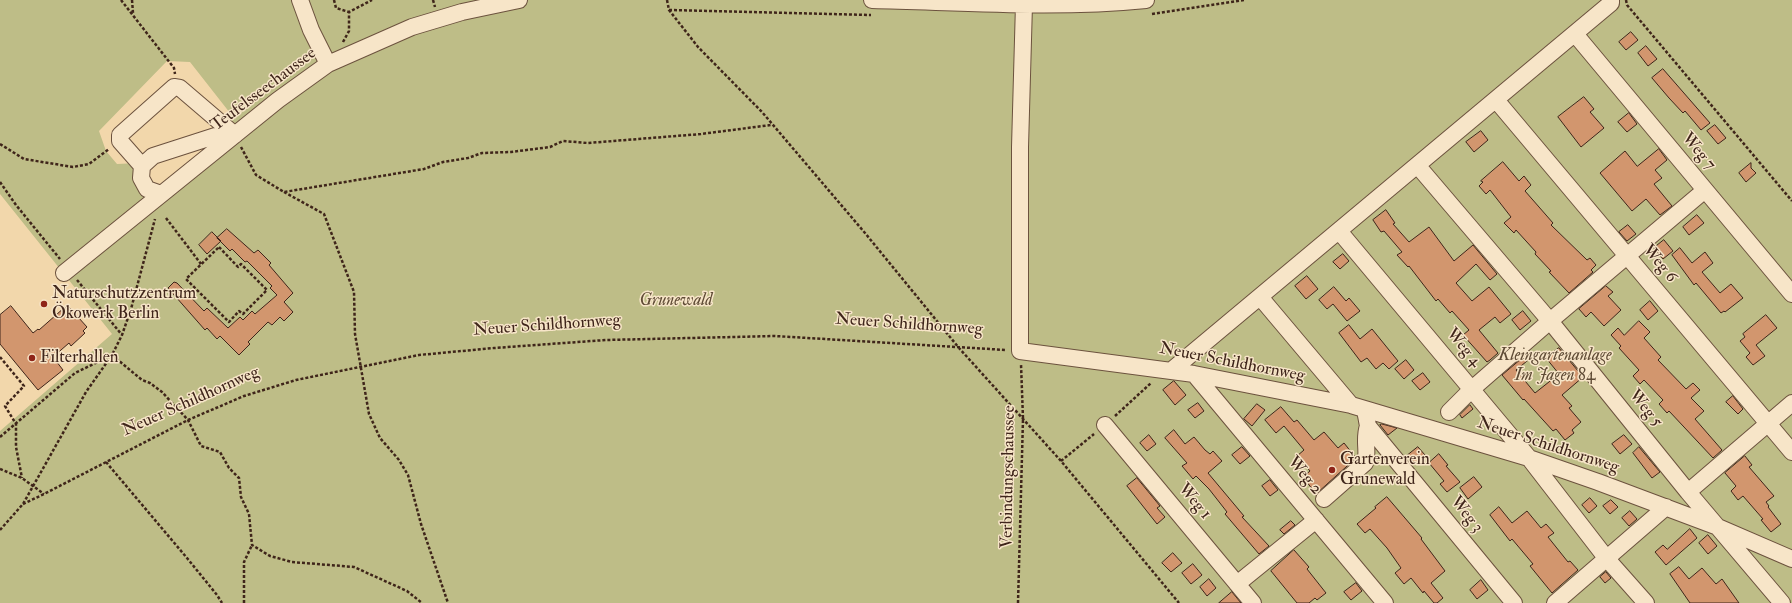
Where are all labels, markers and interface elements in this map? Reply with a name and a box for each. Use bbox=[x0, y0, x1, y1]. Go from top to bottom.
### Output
street label: Teufelsseechaussee bbox=[207, 44, 321, 136]
street label: Weg 7 bbox=[1676, 129, 1720, 175]
street label: Weg 6 bbox=[1637, 241, 1681, 287]
place label: Naturschutzzentrum Ökowerk Berlin bbox=[52, 284, 196, 324]
park label: Grunewald bbox=[640, 291, 712, 311]
marker: Naturschutzzentrum Ökowerk Berlin bbox=[39, 299, 49, 309]
street label: Neuer Schildhornweg bbox=[834, 310, 984, 340]
street label: Neuer Schildhornweg bbox=[472, 311, 622, 341]
street label: Weg 4 bbox=[1441, 325, 1485, 371]
street label: Neuer Schildhornweg bbox=[1157, 339, 1307, 387]
park label: Kleingartenanlage Im Jagen 84 bbox=[1498, 346, 1612, 386]
place label: Filterhallen bbox=[40, 348, 119, 368]
marker: Filterhallen bbox=[27, 353, 37, 363]
street label: Neuer Schildhornweg bbox=[119, 363, 263, 441]
street label: Weg 5 bbox=[1624, 386, 1666, 432]
street label: Verbindungschaussee bbox=[998, 405, 1020, 549]
street label: Neuer Schildhornweg bbox=[1474, 413, 1622, 479]
place label: Gartenverein Grunewald bbox=[1340, 450, 1430, 490]
street label: Weg 2 bbox=[1282, 453, 1326, 499]
marker: Gartenverein Grunewald bbox=[1327, 465, 1337, 475]
street label: Weg 1 bbox=[1173, 480, 1215, 524]
street label: Weg 3 bbox=[1445, 493, 1487, 537]

